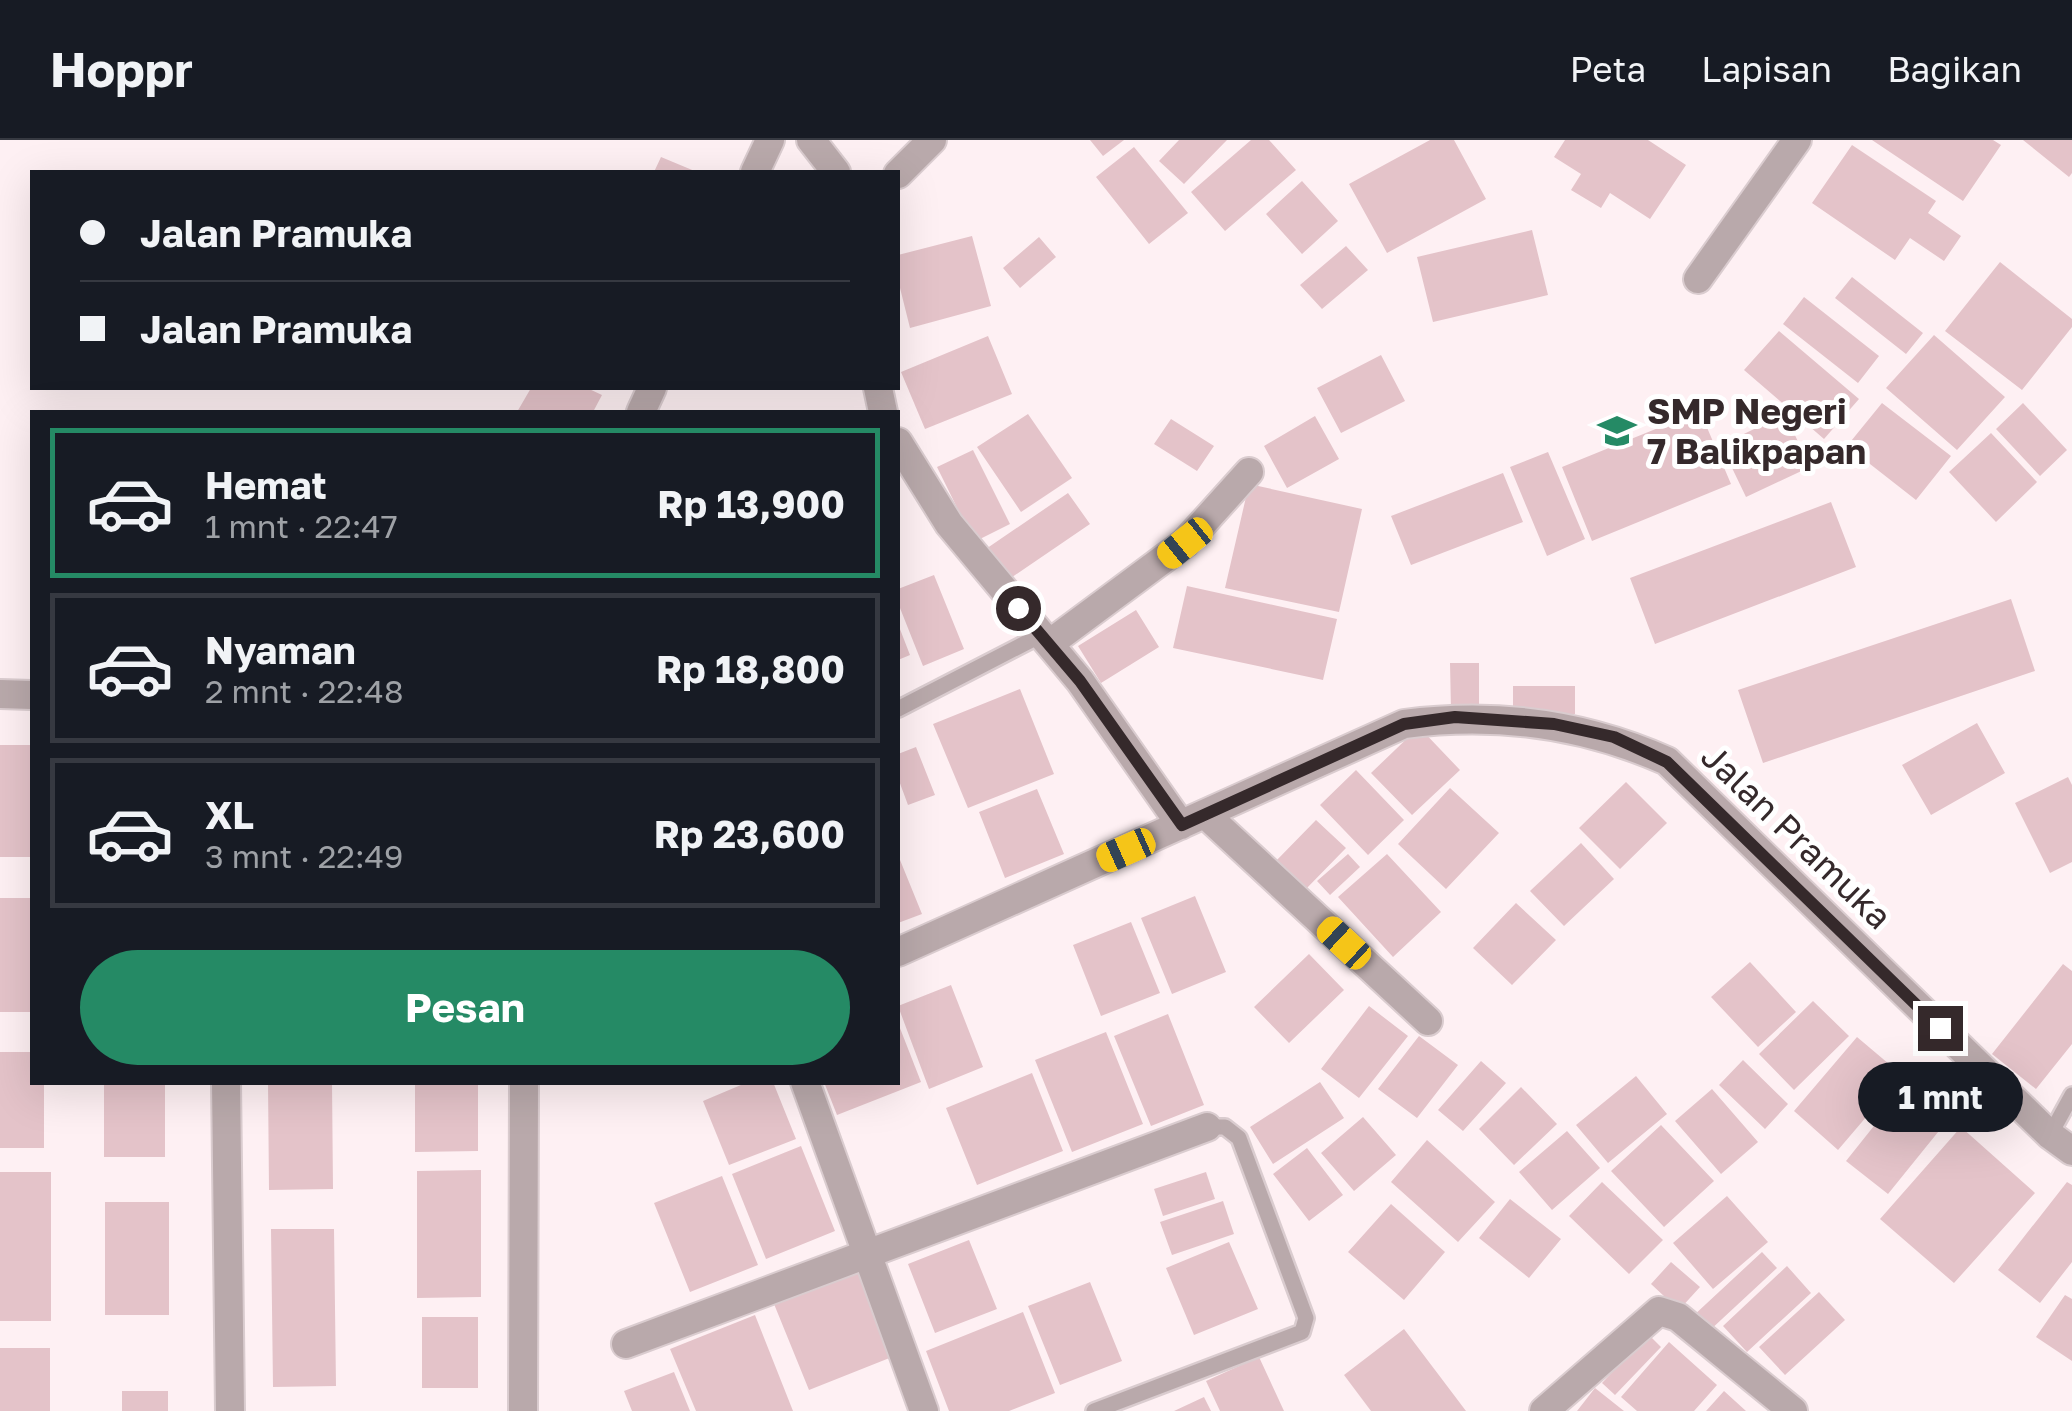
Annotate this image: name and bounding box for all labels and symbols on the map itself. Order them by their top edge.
place label: SMP Negeri 7 Balikpapan [1647,390,1866,472]
school or university icon: SMP Negeri 7 Balikpapan [1596,410,1638,452]
car [1152,512,1218,574]
route start [996,586,1041,631]
street label: Jalan Pramuka [1693,735,1901,937]
car [1092,824,1160,876]
car [1312,912,1376,974]
route end [1918,1006,1963,1051]
callout: 1 mnt [1858,1063,2022,1133]

